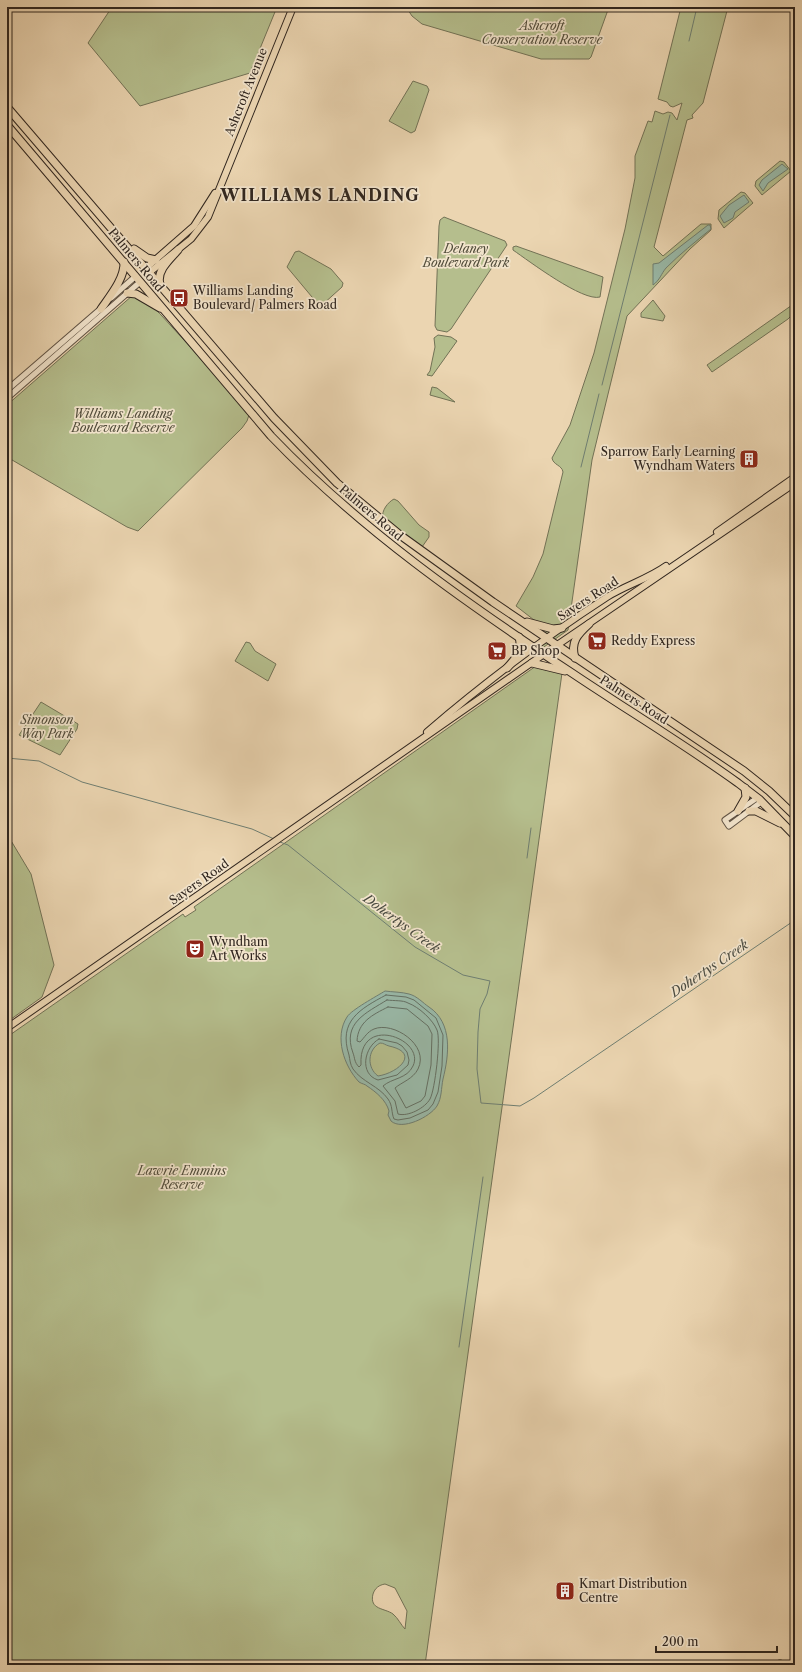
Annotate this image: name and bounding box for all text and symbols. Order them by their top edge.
park label: Ashcroft Conservation Reserve [482,18,603,47]
street label: Ashcroft Avenue [221,45,270,139]
district label: WILLIAMS LANDING [219,185,420,205]
street label: Palmers Road [105,225,168,295]
park label: Delaney Boulevard Park [422,241,510,270]
place label: Williams Landing Boulevard/ Palmers Road [192,283,338,312]
bus stop icon: Williams Landing Boulevard/ Palmers Road [168,287,190,309]
park label: Williams Landing Boulevard Reserve [70,406,176,435]
place label: Sparrow Early Learning Wyndham Waters [601,444,736,473]
building icon: Sparrow Early Learning Wyndham Waters [738,448,760,470]
street label: Palmers Road [336,482,407,544]
street label: Sayers Road [555,573,621,624]
supermarket icon: Reddy Express [586,630,608,652]
place label: Reddy Express [611,633,695,648]
supermarket icon: BP Shop [486,640,508,662]
place label: BP Shop [511,643,560,658]
street label: Palmers Road [597,672,672,728]
park label: Simonson Way Park [19,712,74,741]
street label: Sayers Road [166,855,232,908]
water label: Dohertys Creek [360,889,444,956]
place label: Wyndham Art Works [208,934,268,963]
water label: Dohertys Creek [666,936,751,1001]
theatre icon: Wyndham Art Works [184,938,206,960]
park label: Lawrie Emmins Reserve [137,1163,227,1192]
place label: Kmart Distribution Centre [579,1576,688,1605]
building icon: Kmart Distribution Centre [554,1580,576,1602]
scale bar [656,1628,777,1654]
text: 200 m [662,1634,699,1649]

